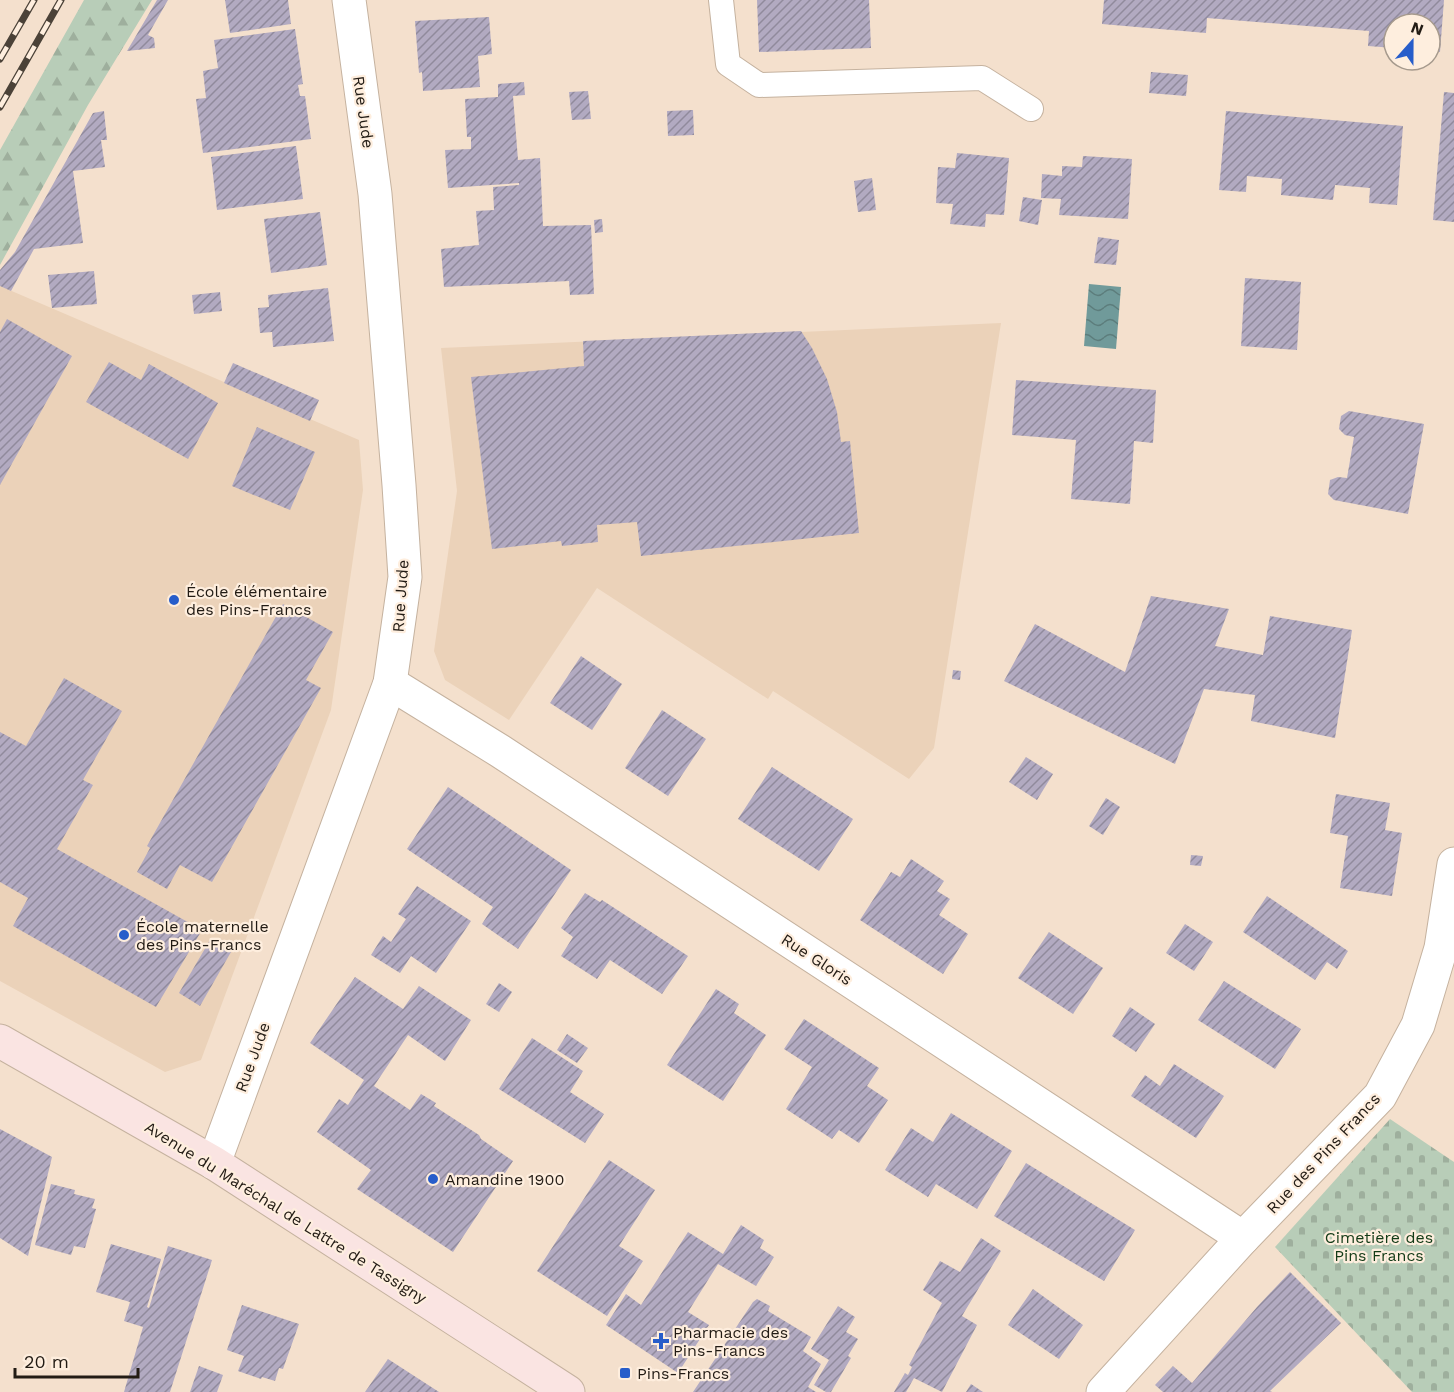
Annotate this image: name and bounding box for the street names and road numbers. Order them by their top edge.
street label: Rue Jude [349,75,378,149]
street label: Rue Jude [388,559,413,633]
street label: Rue Gloris [778,930,856,989]
street label: Rue Jude [231,1020,274,1095]
street label: Rue des Pins Francs [1263,1089,1384,1218]
street label: Avenue du Maréchal de Lattre de Tassigny [141,1117,431,1308]

